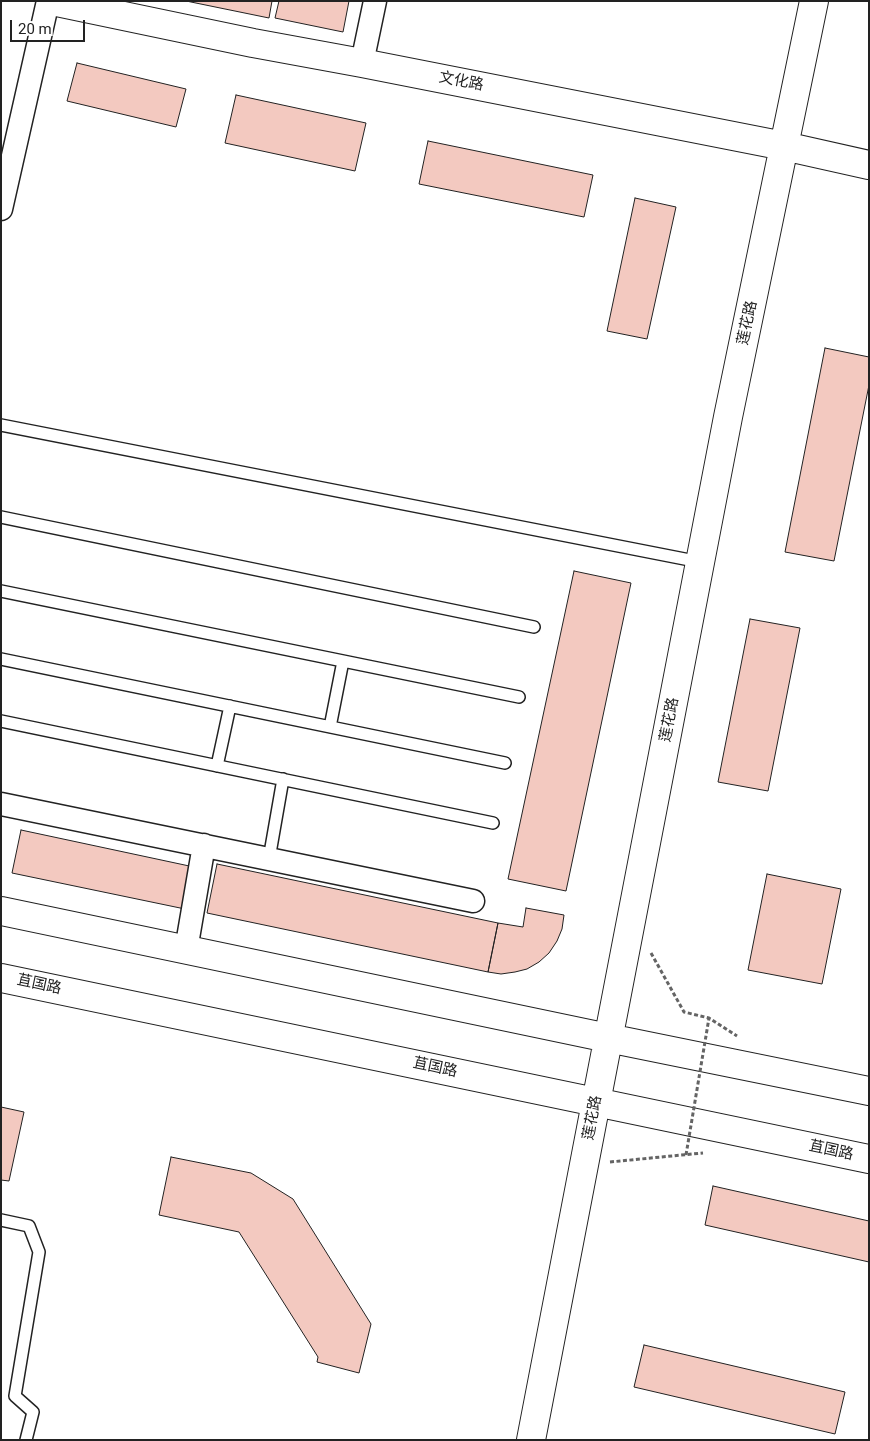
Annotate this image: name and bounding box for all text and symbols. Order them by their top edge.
scale bar [12,10,88,42]
text: 20 m [18,20,52,38]
street label: 文化路 [437,69,485,95]
street label: 莲花路 [735,299,761,347]
street label: 莲花路 [657,696,683,744]
street label: 苴国路 [15,972,63,998]
street label: 苴国路 [411,1055,459,1081]
street label: 莲花路 [580,1094,606,1142]
street label: 苴国路 [807,1138,855,1164]

